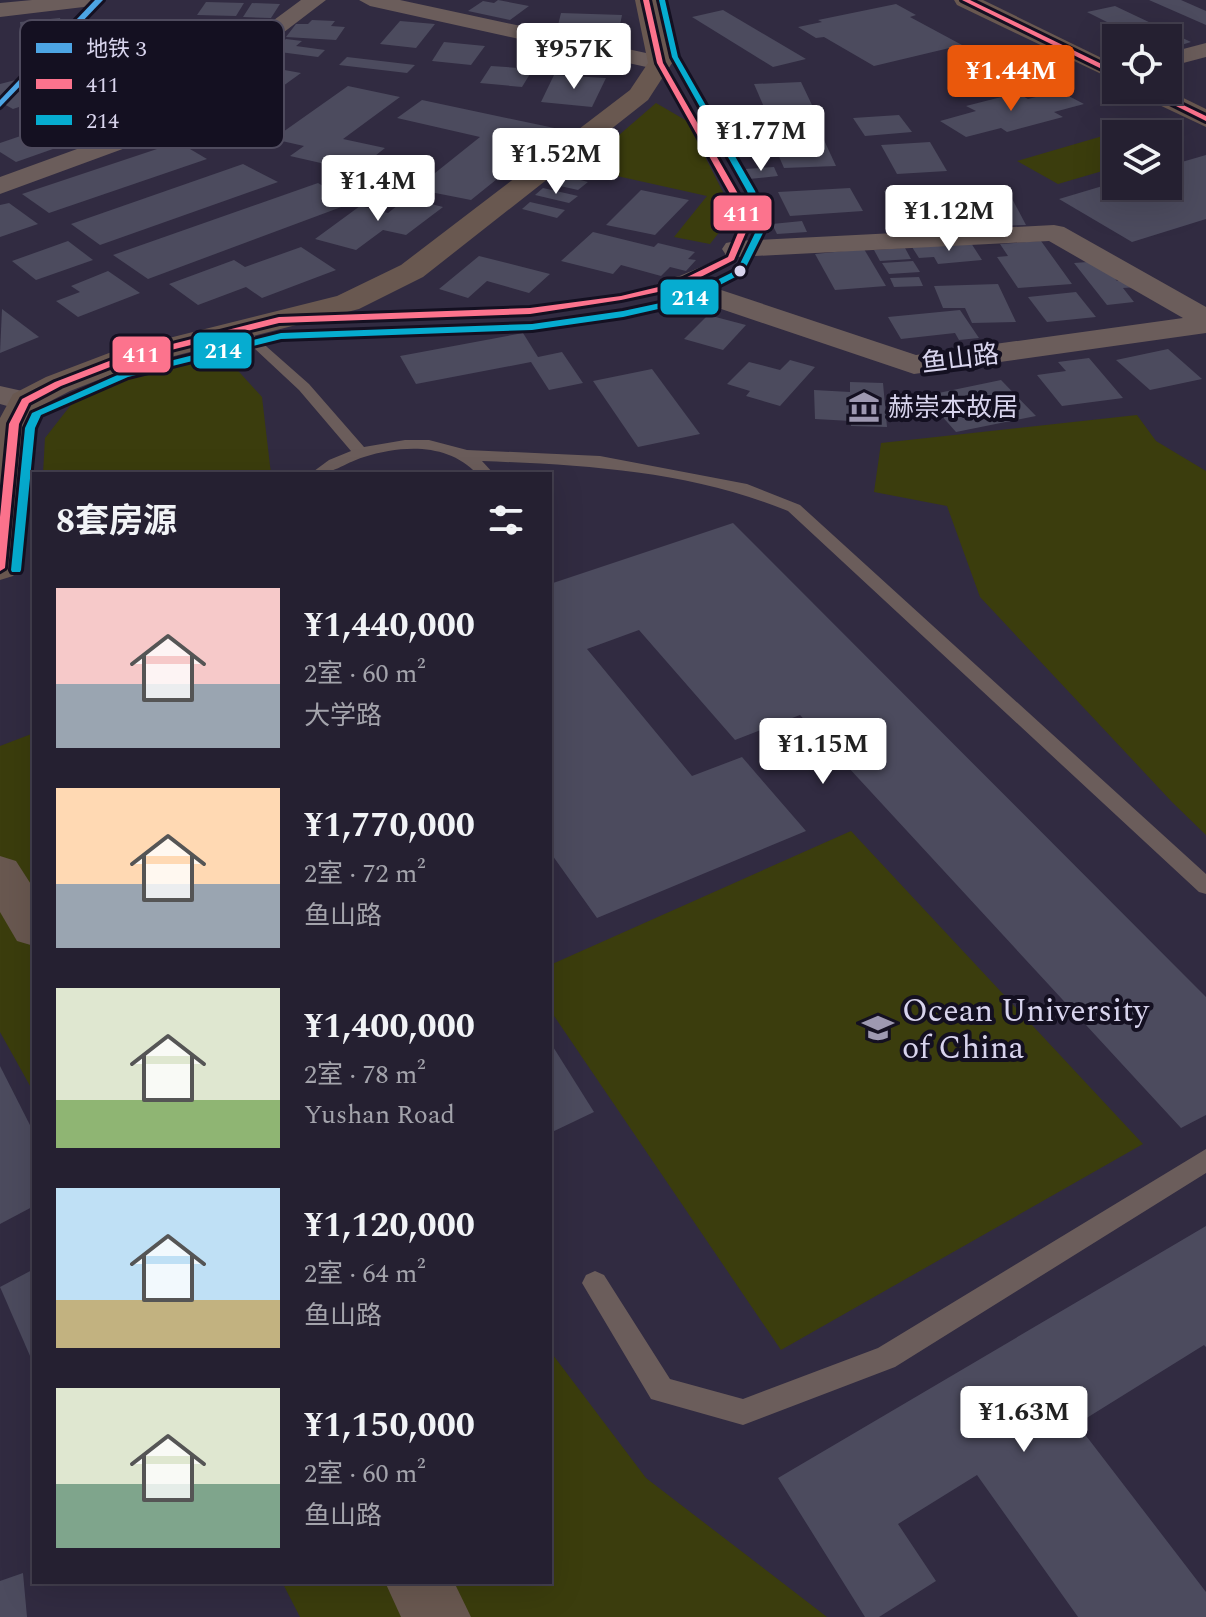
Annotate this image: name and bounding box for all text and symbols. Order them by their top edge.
legend [20,20,284,148]
pin: ¥957K [518,23,630,91]
map controls [1102,24,1182,200]
button: locate [1102,24,1182,104]
text: ¥957K [535,29,613,69]
text: 地铁 3 [86,33,147,66]
pin: ¥1.44M [946,45,1076,113]
text: ¥1.44M [965,51,1057,91]
text: 411 [86,69,119,102]
text: 214 [86,105,119,138]
pin: ¥1.77M [696,105,826,173]
text: ¥1.77M [715,111,807,151]
button: layers [1102,120,1182,200]
pin: ¥1.52M [491,128,621,196]
text: ¥1.52M [510,134,602,174]
pin: ¥1.4M [322,155,434,223]
text: ¥1.4M [340,161,416,201]
pin: ¥1.12M [884,185,1014,253]
text: ¥1.12M [903,191,995,231]
line badge: 411 [712,194,773,232]
text: 411 [723,198,761,231]
unlabelled marker [732,263,748,279]
line badge: 214 [659,278,720,316]
text: 214 [671,282,709,315]
line badge: 214 [192,331,253,370]
street label: 鱼山路 [919,334,1001,384]
line badge: 411 [111,335,172,374]
text: 214 [204,335,242,368]
text: 411 [122,339,160,372]
place label: 赫崇本故居 [888,388,1018,428]
museum icon: 赫崇本故居 [847,390,881,424]
text: 8套房源 [56,496,177,548]
icon: filters [484,498,528,542]
text: ¥1,440,000 [304,600,475,652]
icon: home [120,620,216,716]
text: 2室 · 60 m² [304,654,426,694]
text: 大学路 [304,696,382,736]
pin: ¥1.15M [758,718,888,786]
text: ¥1.15M [777,724,869,764]
text: ¥1,770,000 [304,800,475,852]
icon: home [120,820,216,916]
text: 2室 · 72 m² [304,854,426,894]
text: 鱼山路 [304,896,382,936]
place label: Ocean University of China [902,987,1151,1073]
text: ¥1,400,000 [304,1001,475,1053]
school or university icon: Ocean University of China [861,1011,895,1045]
icon: home [120,1020,216,1116]
text: 2室 · 78 m² [304,1055,426,1095]
text: Yushan Road [304,1095,455,1135]
text: ¥1,120,000 [304,1200,475,1252]
icon: home [120,1220,216,1316]
text: 2室 · 64 m² [304,1254,426,1294]
text: 鱼山路 [304,1296,382,1336]
pin: ¥1.63M [959,1386,1089,1454]
text: ¥1.63M [978,1392,1070,1432]
text: ¥1,150,000 [304,1400,475,1452]
icon: home [120,1420,216,1516]
text: 2室 · 60 m² [304,1454,426,1494]
text: 鱼山路 [304,1496,382,1536]

